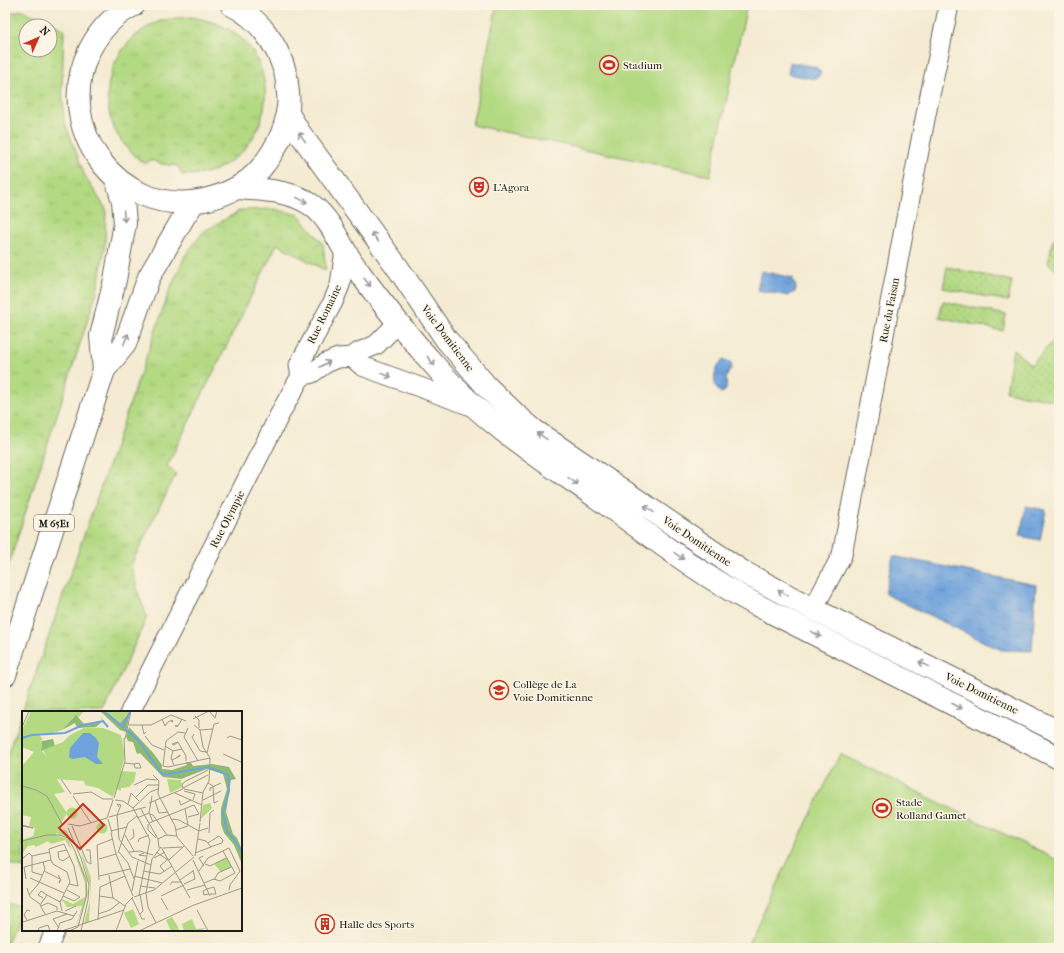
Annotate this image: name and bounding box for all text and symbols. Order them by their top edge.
north arrow [18,18,58,58]
text: N [37,24,53,39]
sports icon: Stadium [598,54,620,76]
place label: Stadium [623,59,663,72]
one-way arrow [298,132,306,143]
theatre icon: L'Agora [468,176,490,198]
place label: L'Agora [493,181,530,194]
one-way arrow [296,197,308,204]
one-way arrow [121,209,128,222]
one-way arrow [371,231,379,242]
one-way arrow [362,276,371,287]
street label: Rue du Faisan [877,276,902,344]
street label: Rue Romaine [304,282,345,346]
street label: Voie Domitienne [418,302,477,375]
one-way arrow [123,333,131,345]
one-way arrow [427,356,436,367]
one-way arrow [319,360,331,368]
one-way arrow [380,371,392,379]
one-way arrow [536,431,548,439]
one-way arrow [567,477,578,485]
street label: Rue Olympie [207,488,248,550]
one-way arrow [644,505,655,513]
street label: Voie Domitienne [659,513,734,569]
road number: M 65E1 [34,515,74,531]
one-way arrow [673,552,684,560]
one-way arrow [777,589,789,597]
one-way arrow [809,631,821,638]
one-way arrow [918,660,930,667]
street label: Voie Domitienne [942,670,1021,717]
place label: Collège de La Voie Domitienne [512,678,593,704]
school or university icon: Collège de La Voie Domitienne [488,679,510,701]
one-way arrow [950,703,962,710]
inset map [22,711,242,931]
place label: Stade Rolland Gamet [896,796,967,822]
sports icon: Stade Rolland Gamet [871,797,893,819]
building icon: Halle des Sports [314,913,336,935]
place label: Halle des Sports [339,918,414,931]

